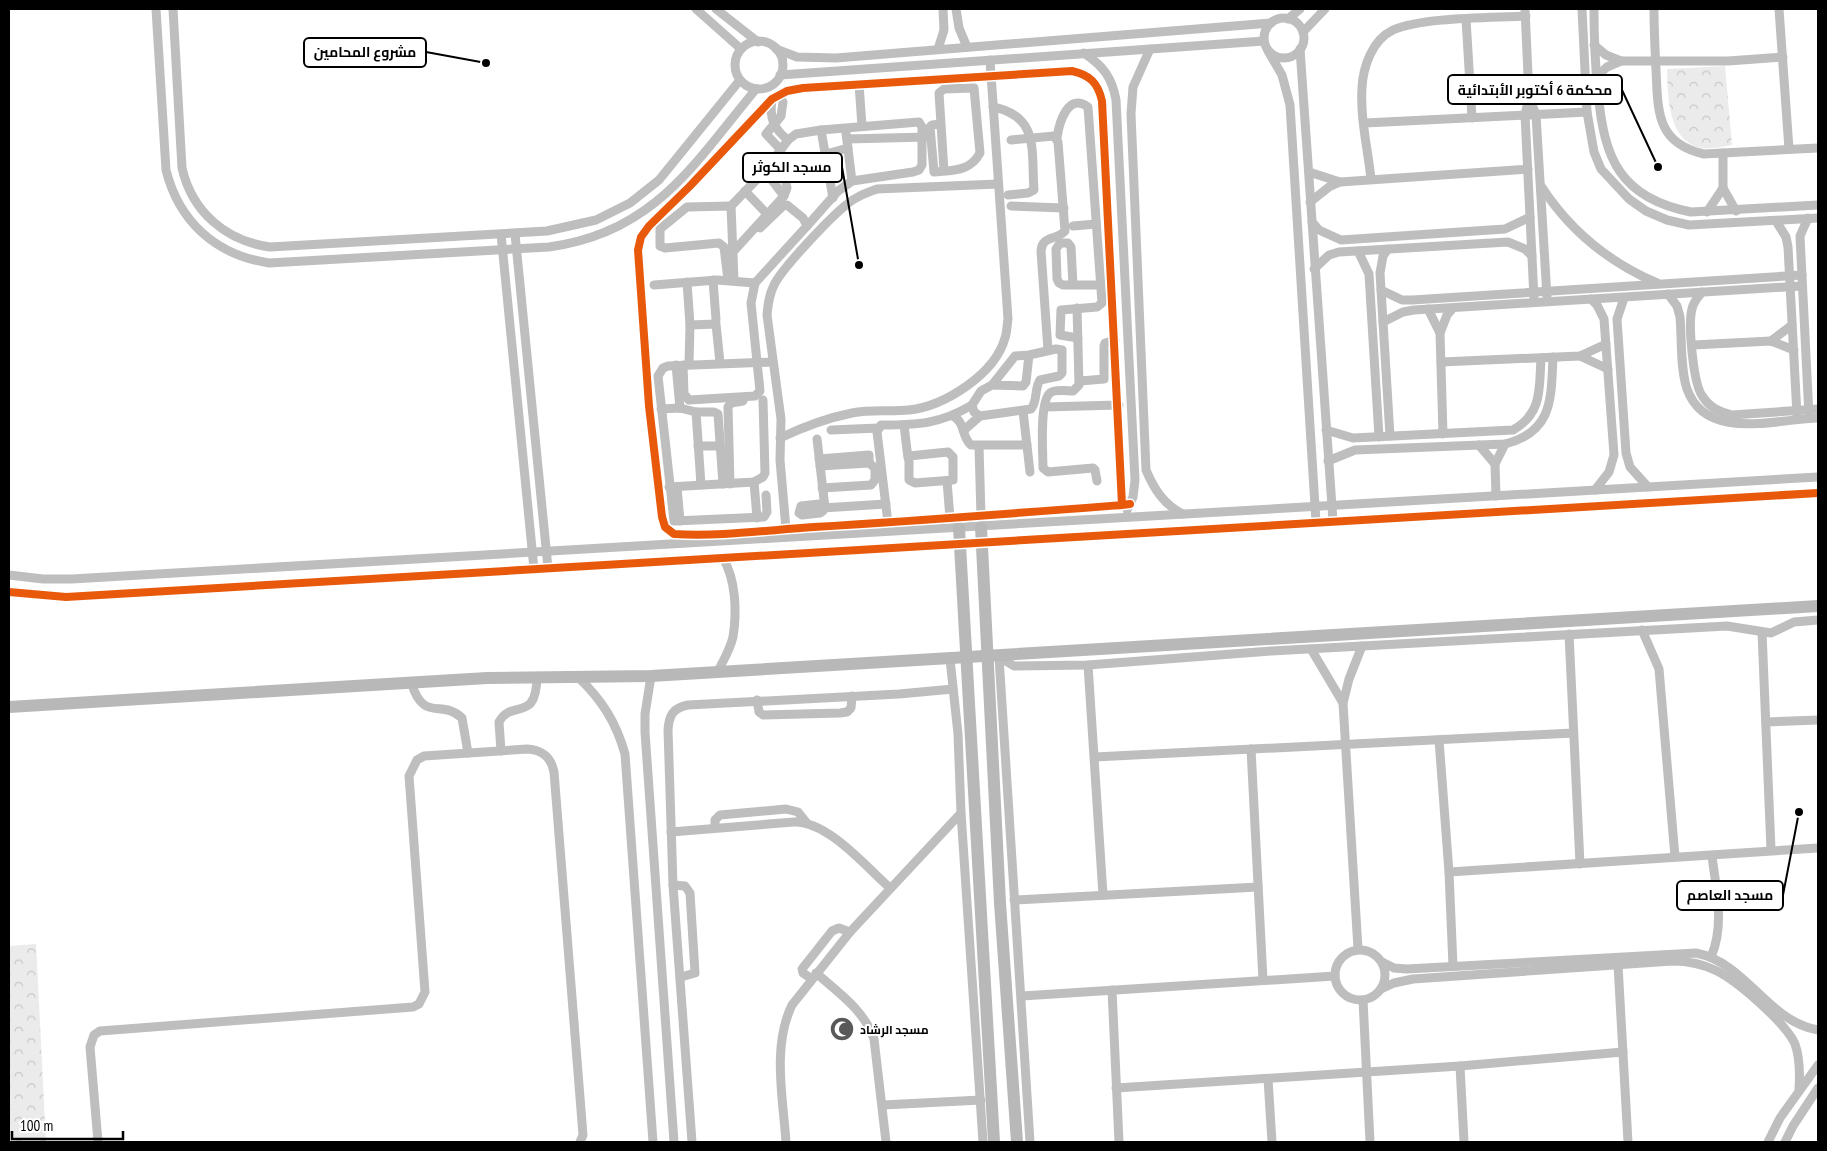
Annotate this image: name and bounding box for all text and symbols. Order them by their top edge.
callout: مشروع المحامين [304,38,426,67]
text: مشروع المحامين [314,43,416,62]
callout: محكمة 6 أكتوبر الأبتدائية [1448,75,1622,104]
text: محكمة 6 أكتوبر الأبتدائية [1458,81,1612,99]
callout: مسجد الكوثر [743,153,842,182]
text: مسجد الكوثر [751,158,832,176]
callout: مسجد العاصم [1677,881,1783,910]
text: مسجد العاصم [1687,886,1773,905]
mosque icon: مسجد الرشاد [829,1016,855,1042]
place label: مسجد الرشاد [860,1022,929,1038]
scale bar [12,1108,124,1140]
text: 100 m [20,1116,53,1135]

